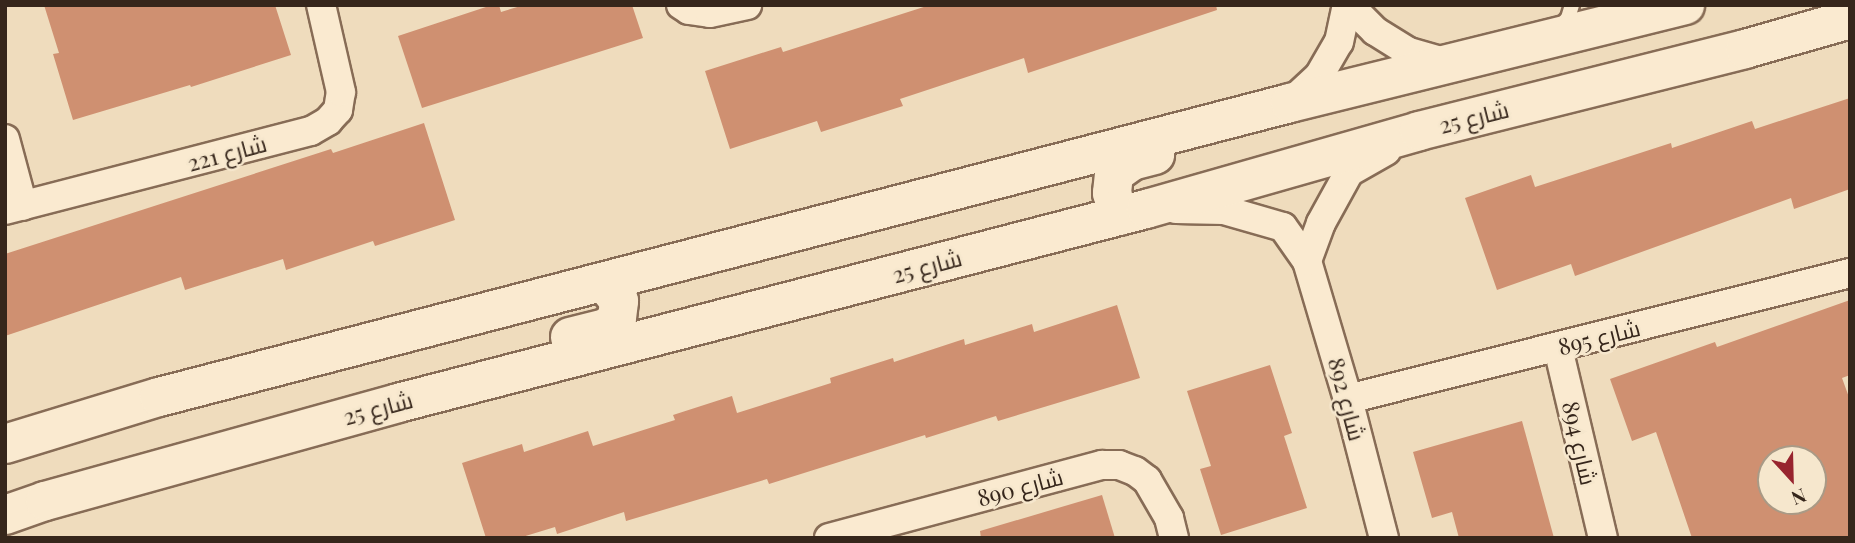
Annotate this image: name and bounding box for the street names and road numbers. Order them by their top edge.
street label: شارع 25 [1436,95,1512,139]
street label: شارع 221 [184,129,270,177]
street label: شارع 25 [889,244,965,288]
street label: شارع 895 [1555,314,1643,360]
street label: شارع 892 [1323,354,1371,444]
street label: شارع 25 [340,386,416,430]
street label: شارع 894 [1557,398,1603,488]
street label: شارع 890 [974,462,1066,512]

